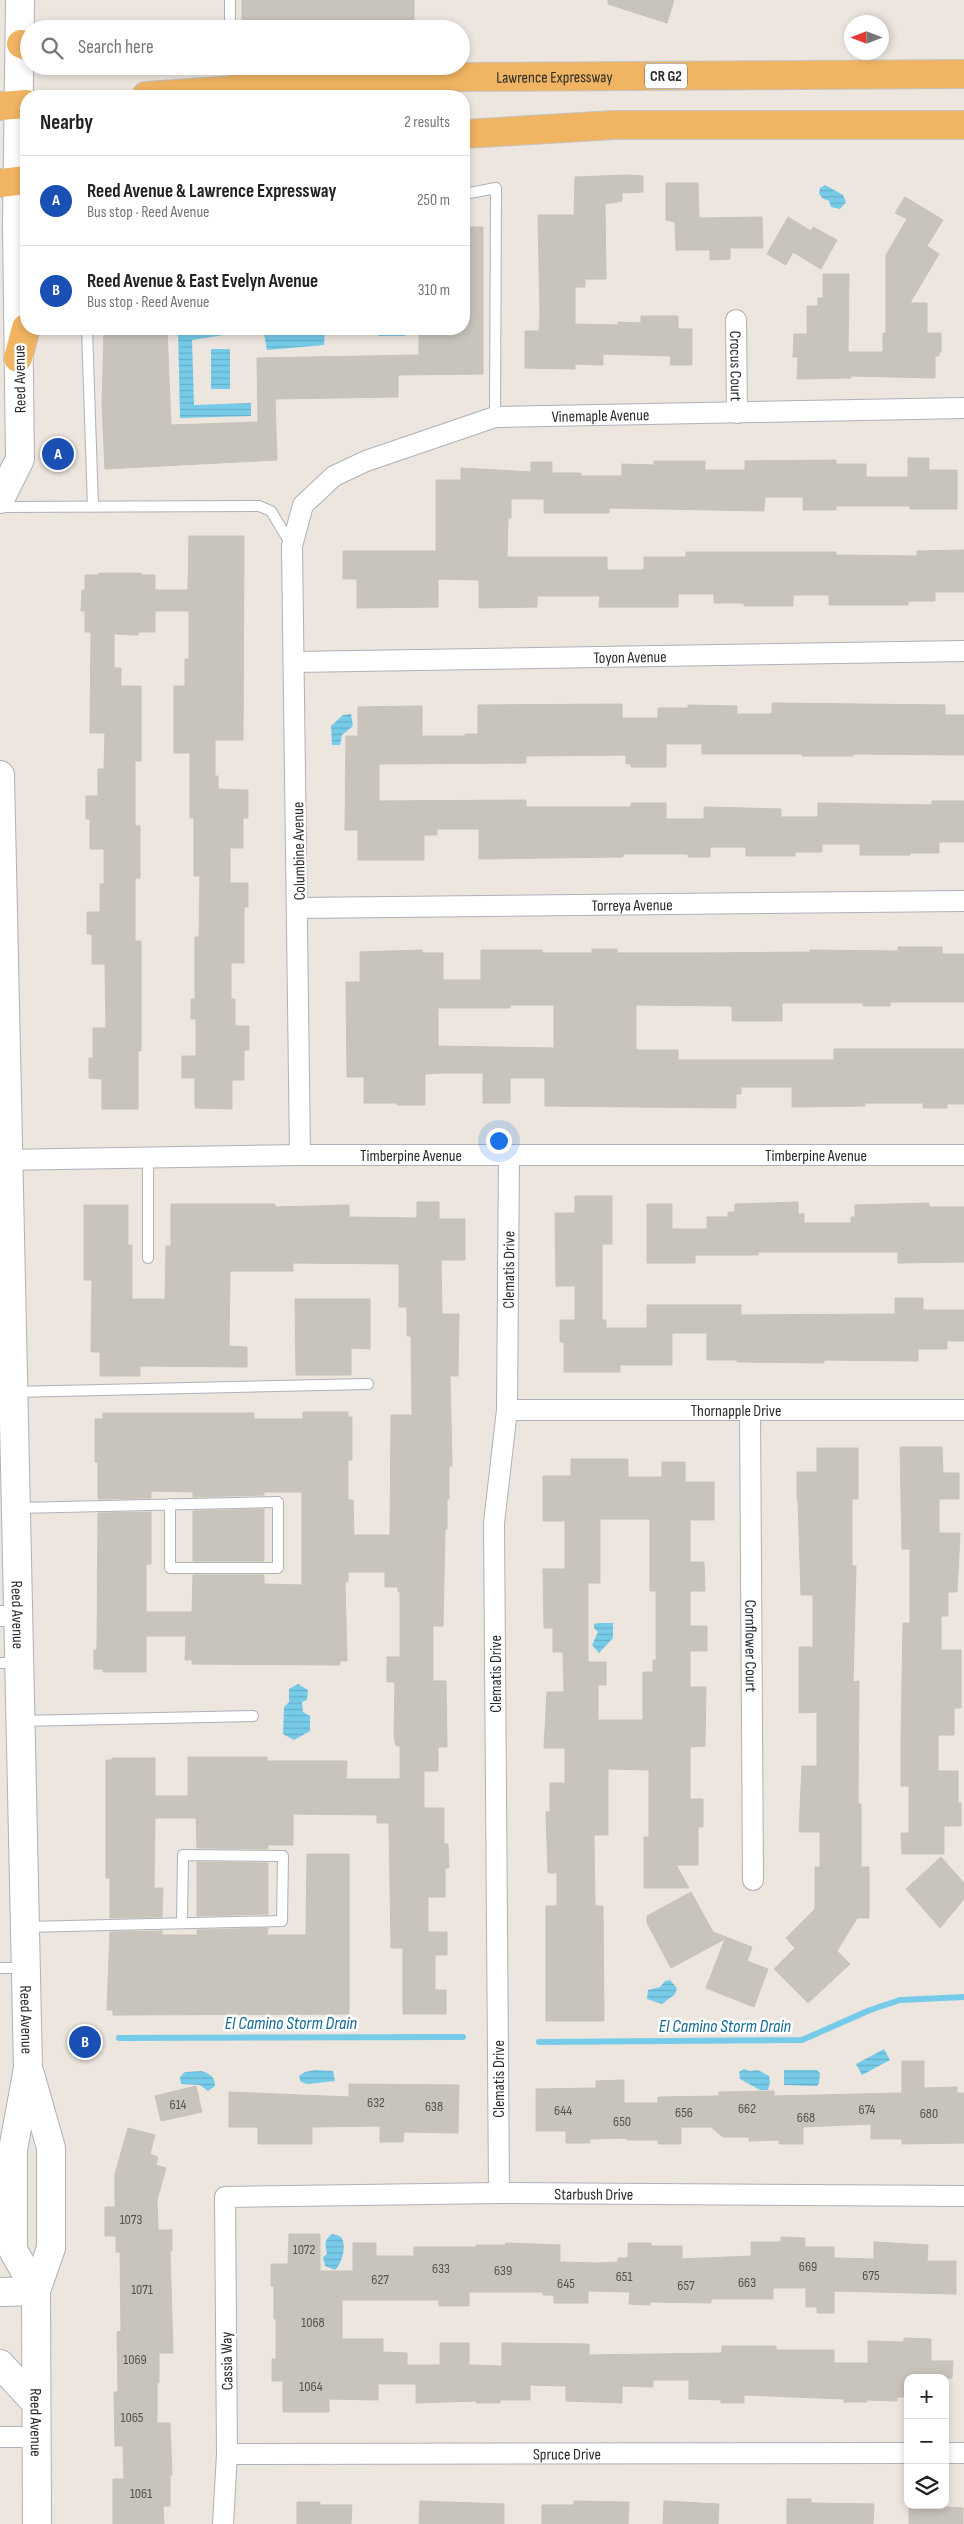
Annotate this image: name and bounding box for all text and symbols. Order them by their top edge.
north arrow [844,15,889,60]
search box [20,20,470,75]
icon: search [38,34,66,62]
text: Search here [78,36,154,59]
road number: CR G2 [645,64,687,88]
street label: Lawrence Expressway [496,68,613,88]
text: Nearby [40,110,93,135]
text: 2 results [404,113,450,132]
text: Reed Avenue & Lawrence Expressway [87,180,336,203]
text: A [52,191,60,210]
text: 250 m [417,191,450,210]
text: Bus stop · Reed Avenue [87,203,210,222]
text: Reed Avenue & East Evelyn Avenue [87,270,318,293]
text: B [52,281,60,300]
text: 310 m [418,281,450,300]
text: Bus stop · Reed Avenue [87,293,210,312]
street label: Crocus Court [725,331,745,402]
street label: Reed Avenue [10,345,31,413]
street label: Vinemaple Avenue [551,406,649,427]
pin: A [42,435,74,473]
street label: Toyon Avenue [593,648,667,668]
street label: Columbine Avenue [289,801,310,901]
street label: Torreya Avenue [591,896,673,916]
your location [486,1128,512,1154]
street label: Timberpine Avenue [360,1147,462,1166]
street label: Timberpine Avenue [765,1147,867,1166]
street label: Clematis Drive [500,1231,519,1309]
street label: Thornapple Drive [691,1402,781,1421]
street label: Reed Avenue [6,1580,27,1649]
street label: Cornflower Court [740,1600,760,1692]
street label: Clematis Drive [487,1635,506,1713]
street label: Reed Avenue [15,1985,36,2054]
water label: El Camino Storm Drain [225,2013,358,2034]
water label: El Camino Storm Drain [659,2016,792,2037]
pin: B [69,2023,101,2061]
street label: Clematis Drive [490,2040,509,2118]
house number: 632 [367,2094,385,2111]
house number: 614 [170,2096,187,2113]
house number: 638 [425,2098,443,2115]
house number: 662 [738,2100,756,2117]
house number: 674 [859,2101,876,2118]
house number: 644 [554,2102,572,2119]
house number: 656 [675,2104,693,2121]
house number: 680 [920,2105,938,2122]
house number: 668 [797,2109,815,2126]
house number: 650 [613,2113,631,2130]
street label: Starbush Drive [554,2185,633,2205]
house number: 1073 [120,2211,142,2228]
house number: 1072 [293,2241,315,2258]
house number: 669 [799,2258,817,2275]
house number: 633 [432,2260,450,2277]
house number: 639 [494,2262,512,2279]
house number: 675 [862,2267,880,2284]
house number: 651 [616,2268,632,2285]
house number: 627 [371,2271,389,2288]
house number: 663 [738,2274,756,2291]
house number: 645 [557,2275,575,2292]
house number: 657 [677,2277,695,2294]
house number: 1071 [131,2281,153,2298]
house number: 1068 [301,2314,325,2331]
street label: Cassia Way [217,2331,238,2391]
house number: 1069 [123,2351,147,2368]
map controls [904,2374,949,2509]
button: + [904,2374,949,2419]
house number: 1064 [299,2378,323,2395]
street label: Reed Avenue [25,2388,45,2457]
house number: 1065 [121,2409,144,2426]
button: − [904,2419,949,2464]
street label: Spruce Drive [533,2445,601,2465]
button: layers [904,2464,949,2509]
house number: 1061 [130,2485,152,2502]

